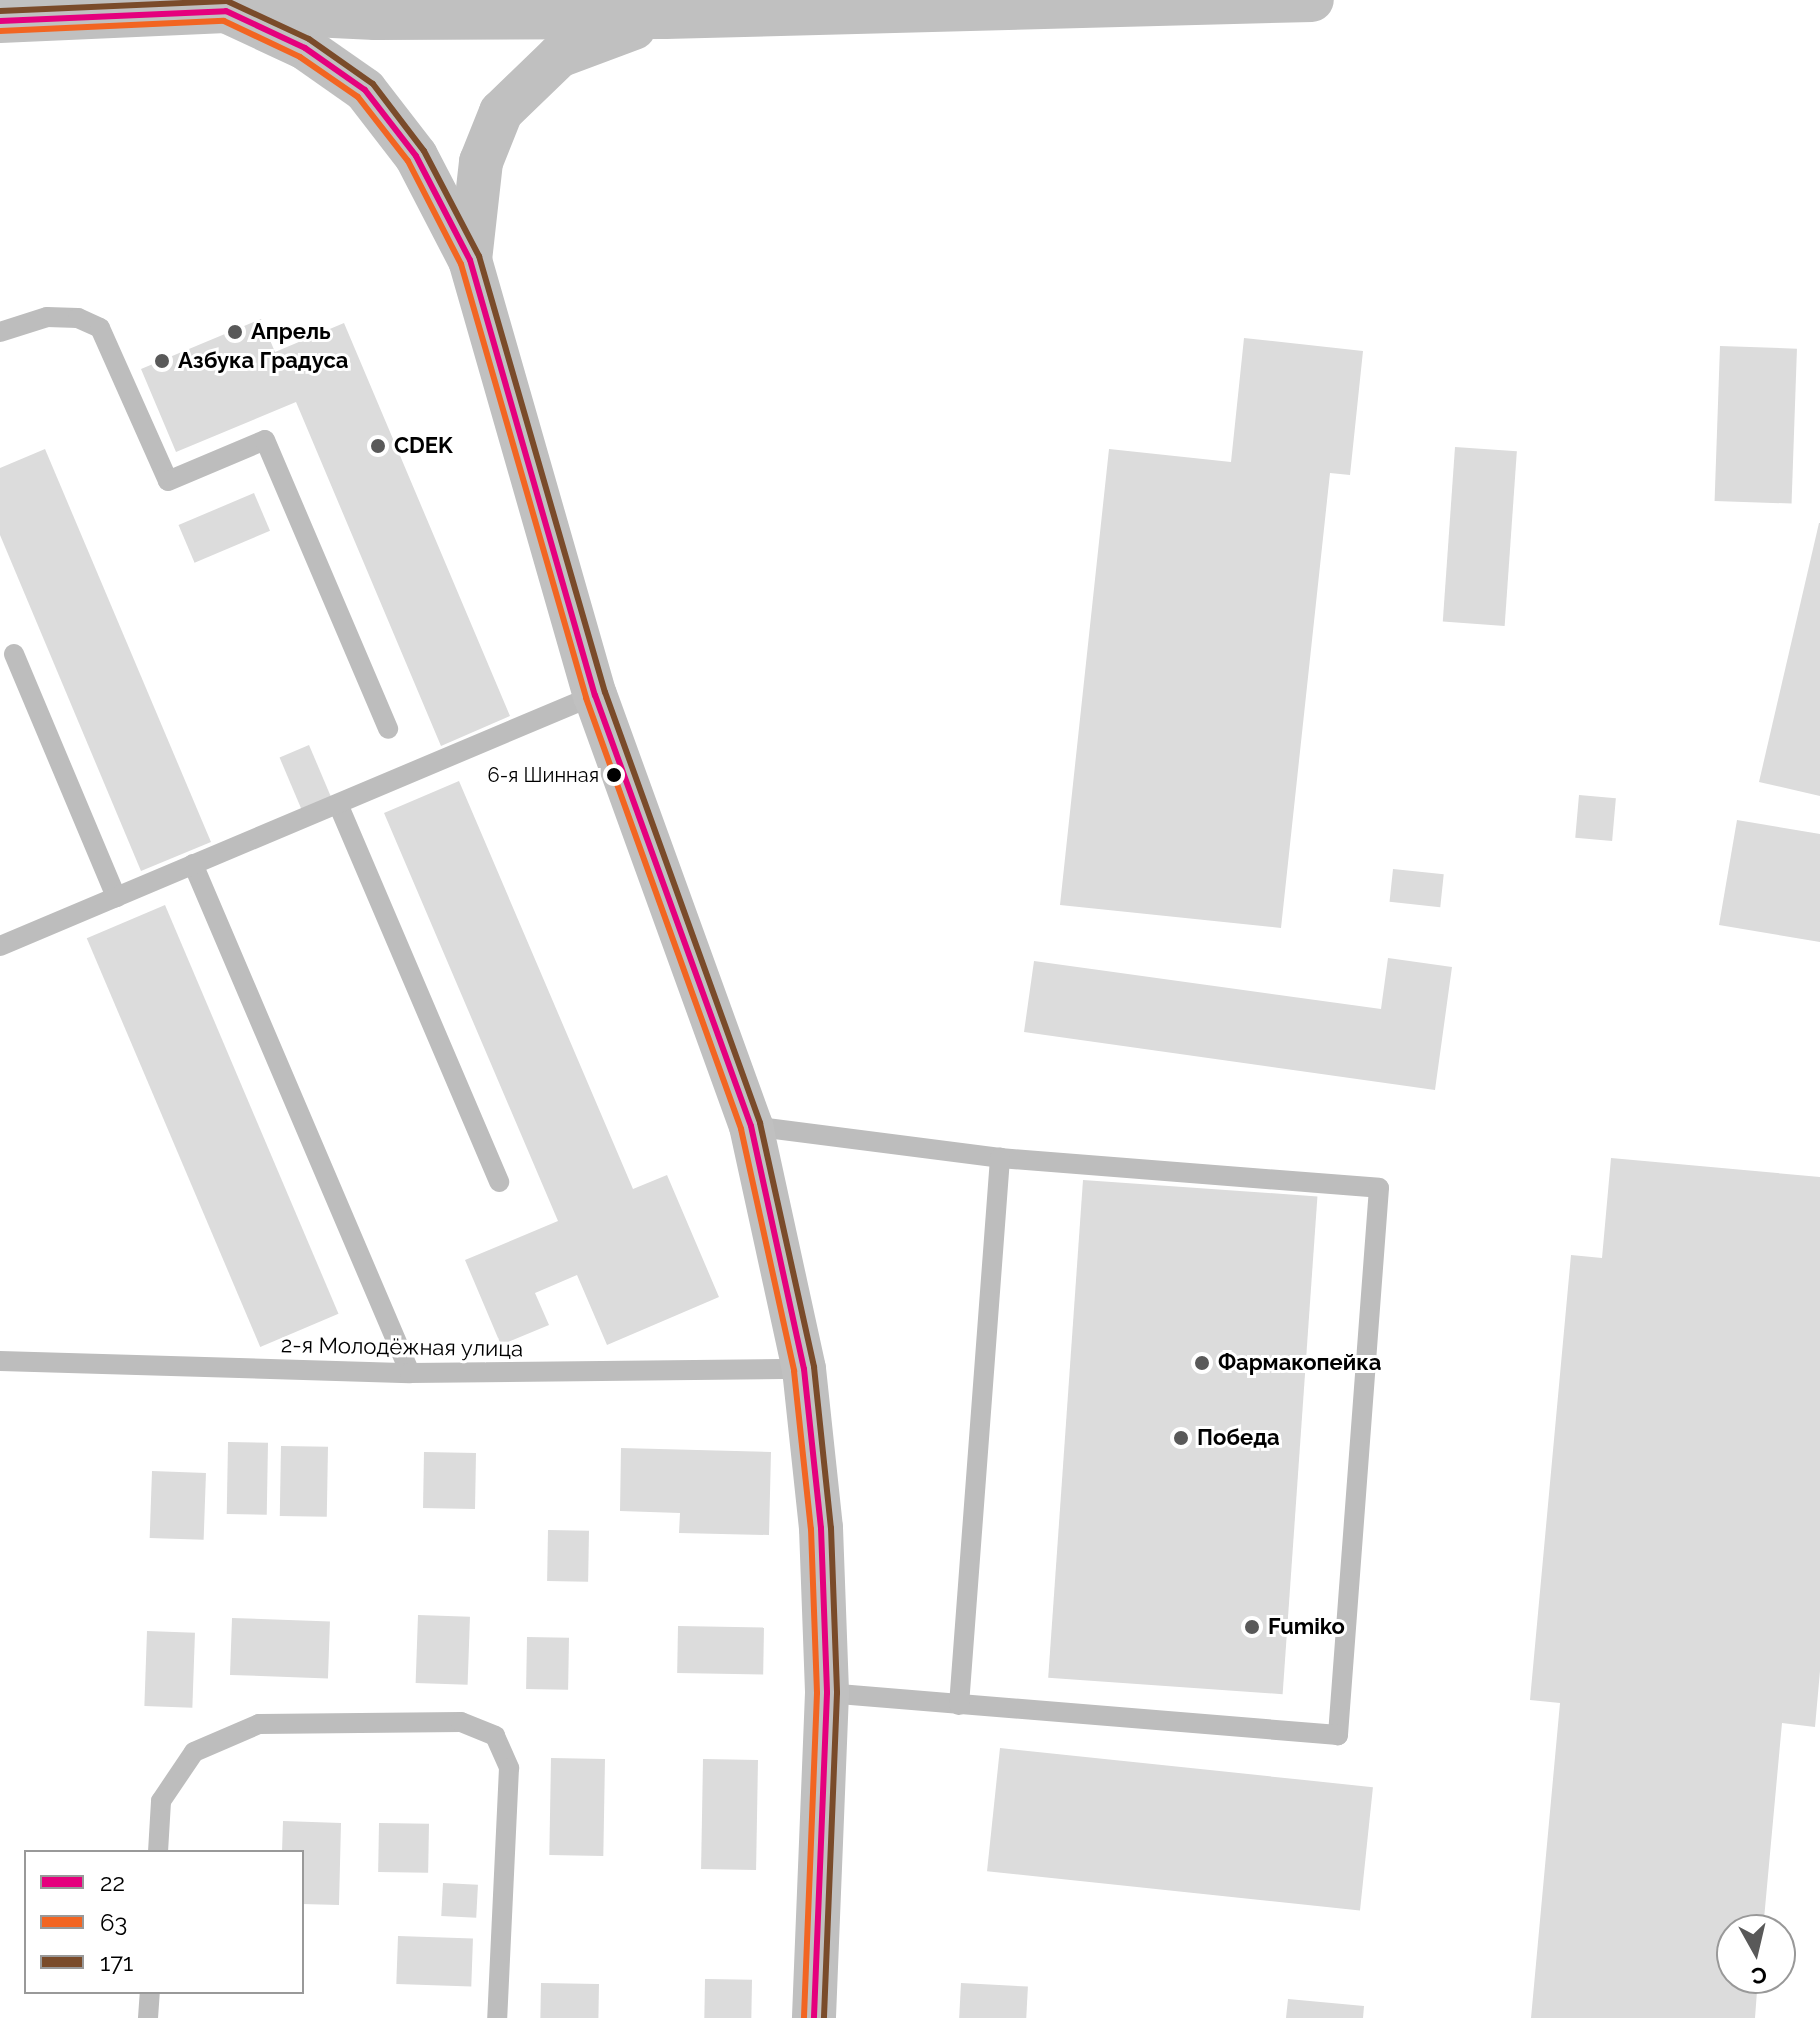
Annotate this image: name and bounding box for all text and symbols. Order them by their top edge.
place label: Апрель [251,319,331,345]
marker: Апрель [226,323,244,341]
place label: Азбука Градуса [178,348,348,374]
marker: Азбука Градуса [153,352,171,370]
place label: CDEK [394,433,453,459]
marker: CDEK [369,437,387,455]
place label: 6-я Шинная [488,763,599,787]
marker: 6-я Шинная [606,767,622,783]
street label: 2-я Молодёжная улица [280,1332,524,1362]
place label: Фармакопейка [1218,1350,1381,1376]
marker: Фармакопейка [1193,1354,1211,1372]
place label: Победа [1197,1425,1280,1451]
marker: Победа [1172,1429,1190,1447]
place label: Fumiko [1268,1614,1345,1640]
marker: Fumiko [1243,1618,1261,1636]
legend [24,1850,304,1994]
text: 22 [100,1868,125,1897]
text: 63 [100,1908,127,1937]
north arrow [1716,1914,1796,1994]
text: 171 [100,1948,133,1977]
text: С [1750,1962,1768,1990]

